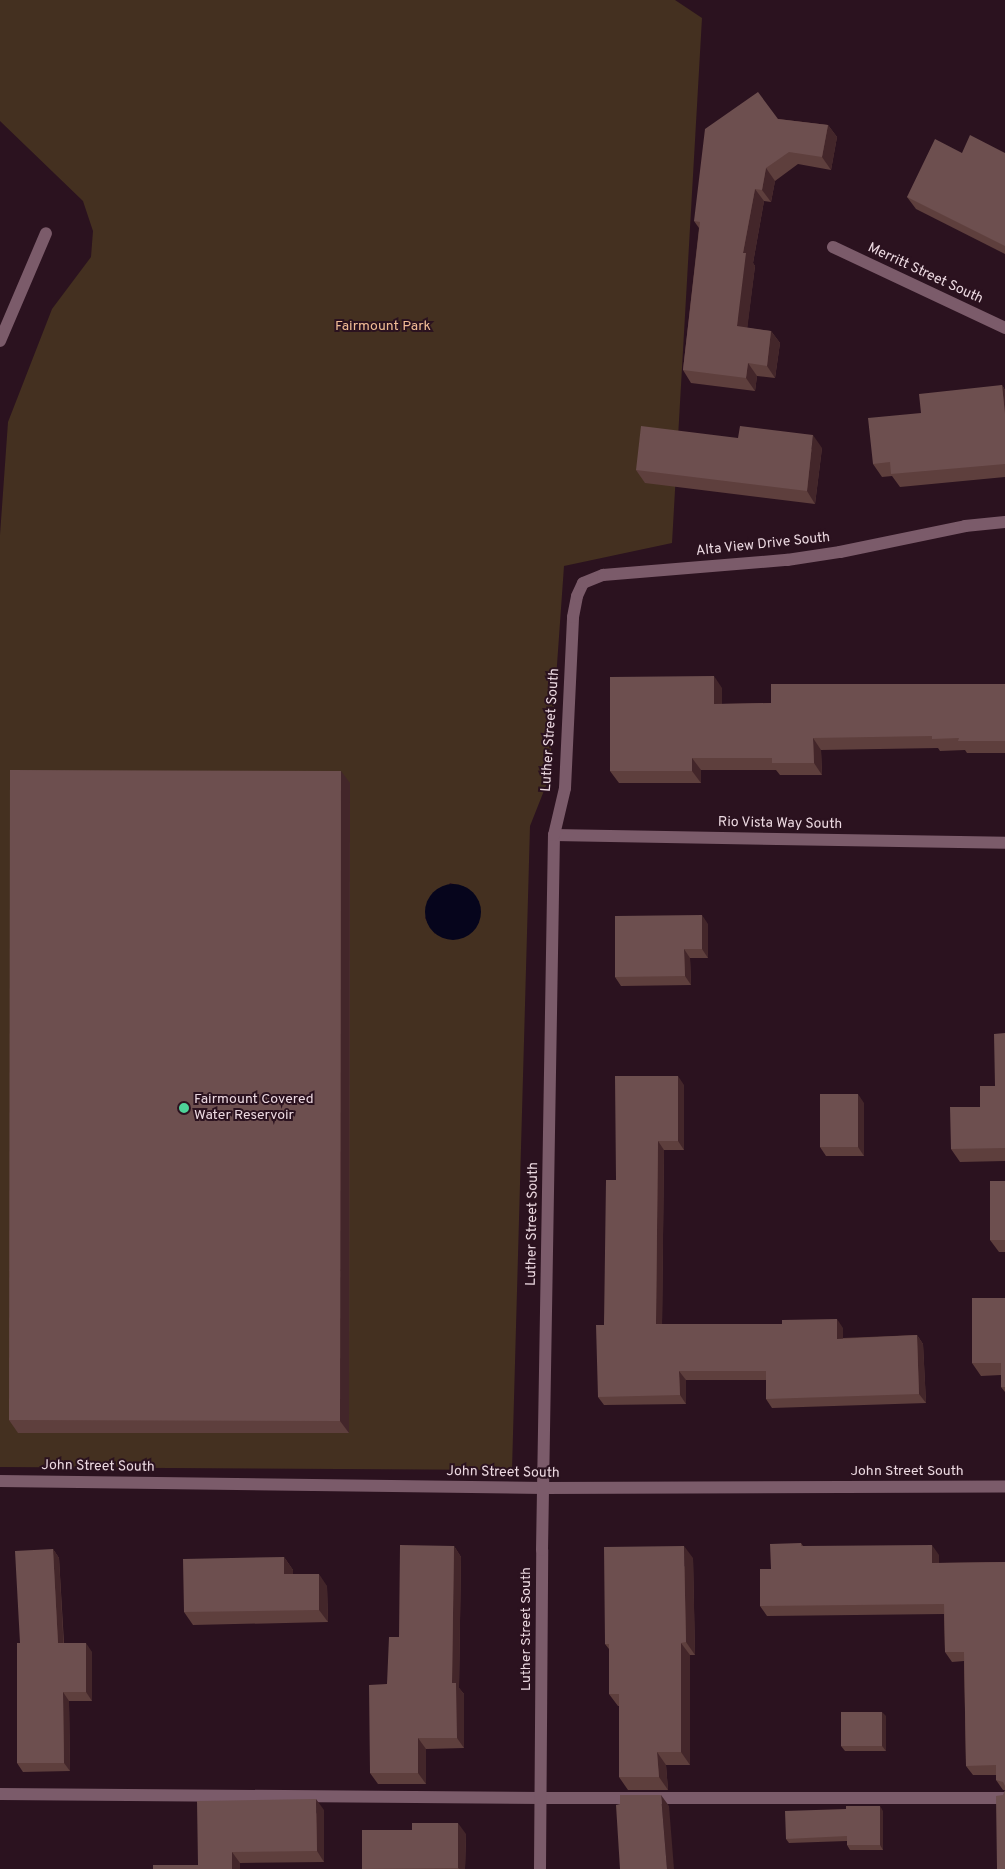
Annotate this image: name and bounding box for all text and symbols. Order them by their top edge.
street label: Merritt Street South [865,240,985,308]
park label: Fairmount Park [335,319,431,335]
street label: Alta View Drive South [695,530,831,560]
street label: Luther Street South [538,668,564,792]
street label: Rio Vista Way South [717,815,843,833]
place label: Fairmount Covered Water Reservoir [194,1092,314,1124]
marker: Fairmount Covered Water Reservoir [178,1102,190,1114]
street label: Luther Street South [524,1162,542,1286]
street label: John Street South [41,1458,155,1476]
street label: John Street South [446,1464,560,1482]
street label: John Street South [850,1464,964,1480]
street label: Luther Street South [519,1567,535,1691]

